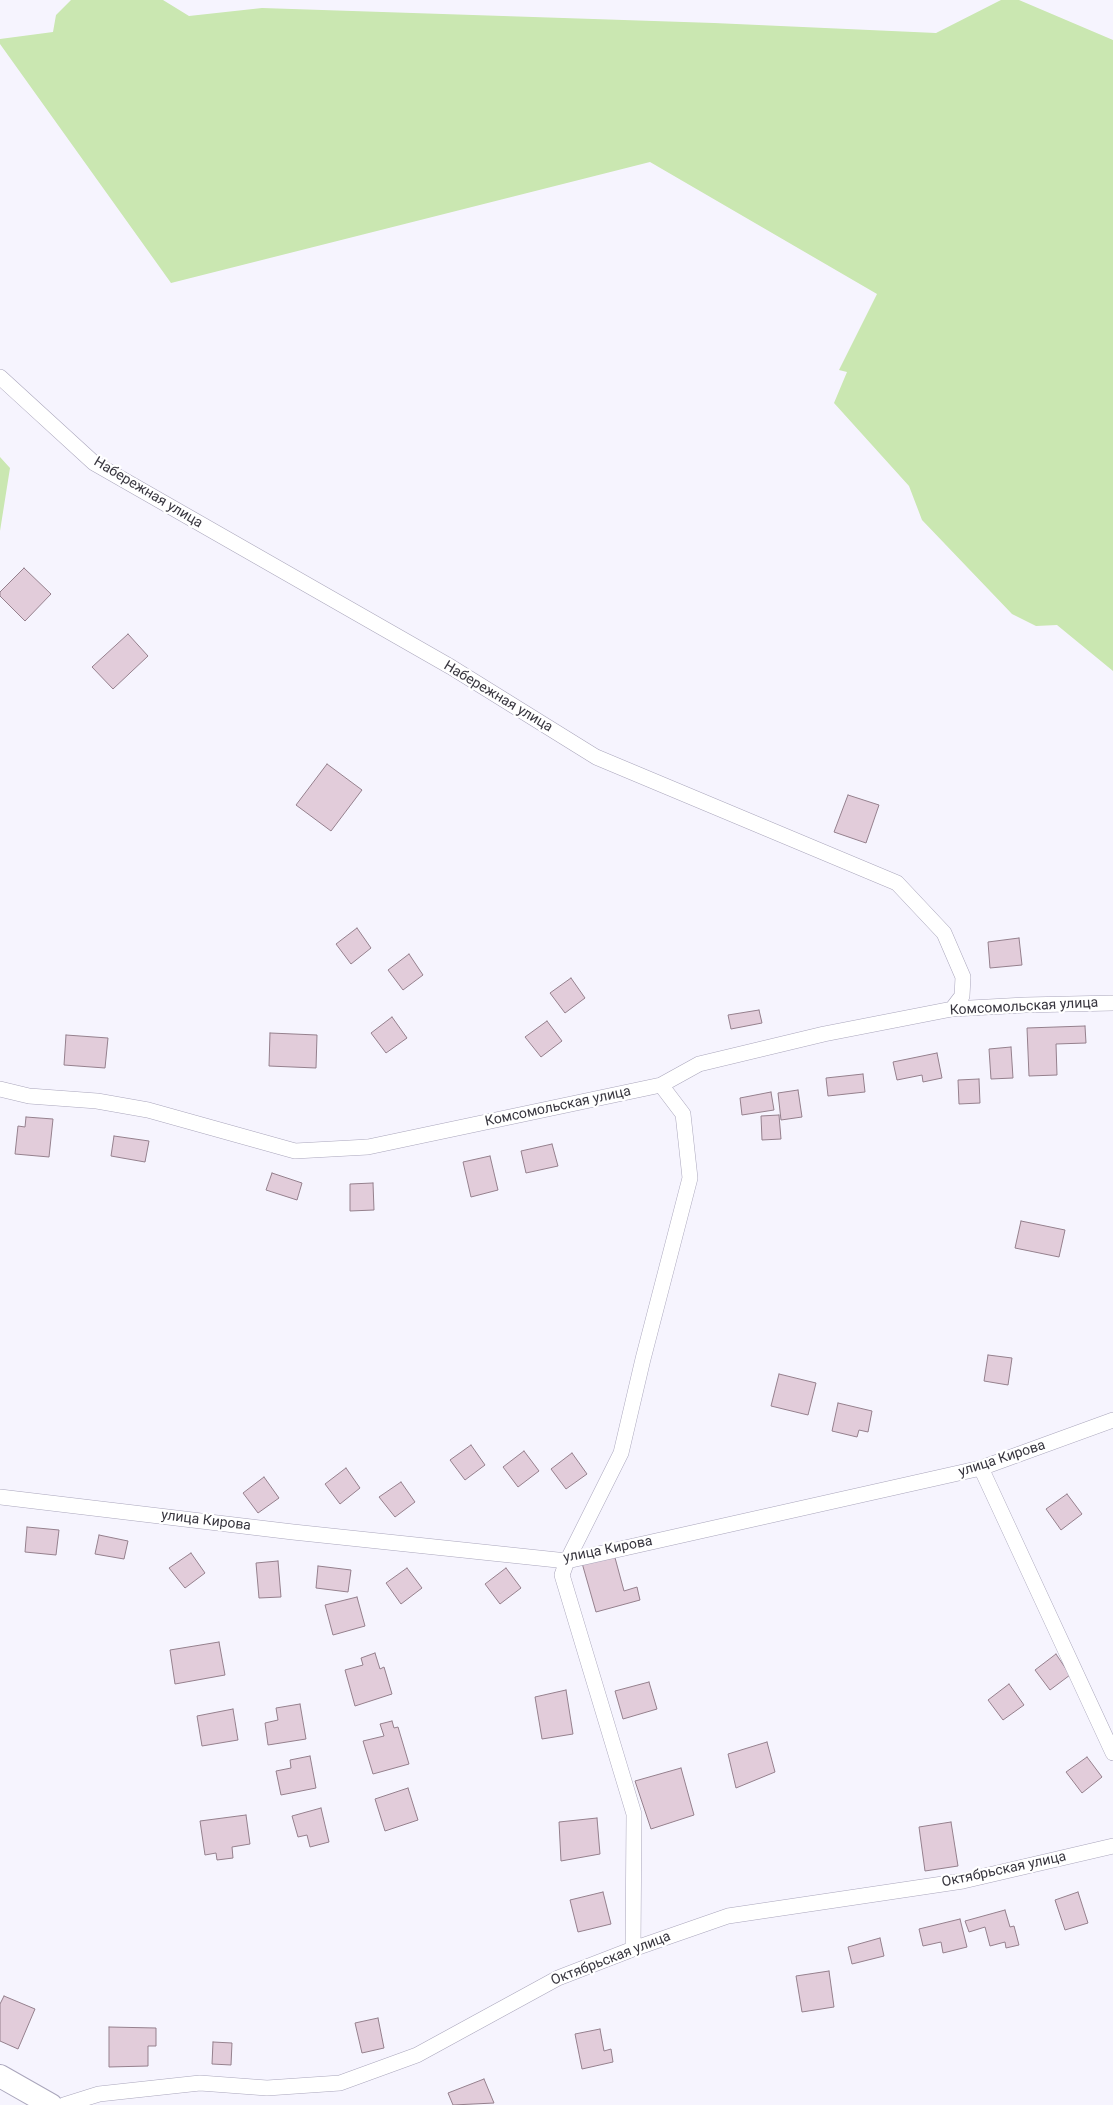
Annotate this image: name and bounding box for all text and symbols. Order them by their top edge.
street label: Набережная улица [91,454,205,532]
street label: Набережная улица [441,658,555,736]
street label: Комсомольская улица [949,995,1099,1019]
street label: Комсомольская улица [484,1083,632,1131]
street label: улица Кирова [956,1437,1048,1481]
street label: улица Кирова [160,1507,252,1535]
street label: улица Кирова [562,1533,654,1567]
street label: Октябрьская улица [940,1849,1068,1891]
street label: Октябрьская улица [549,1928,673,1990]

